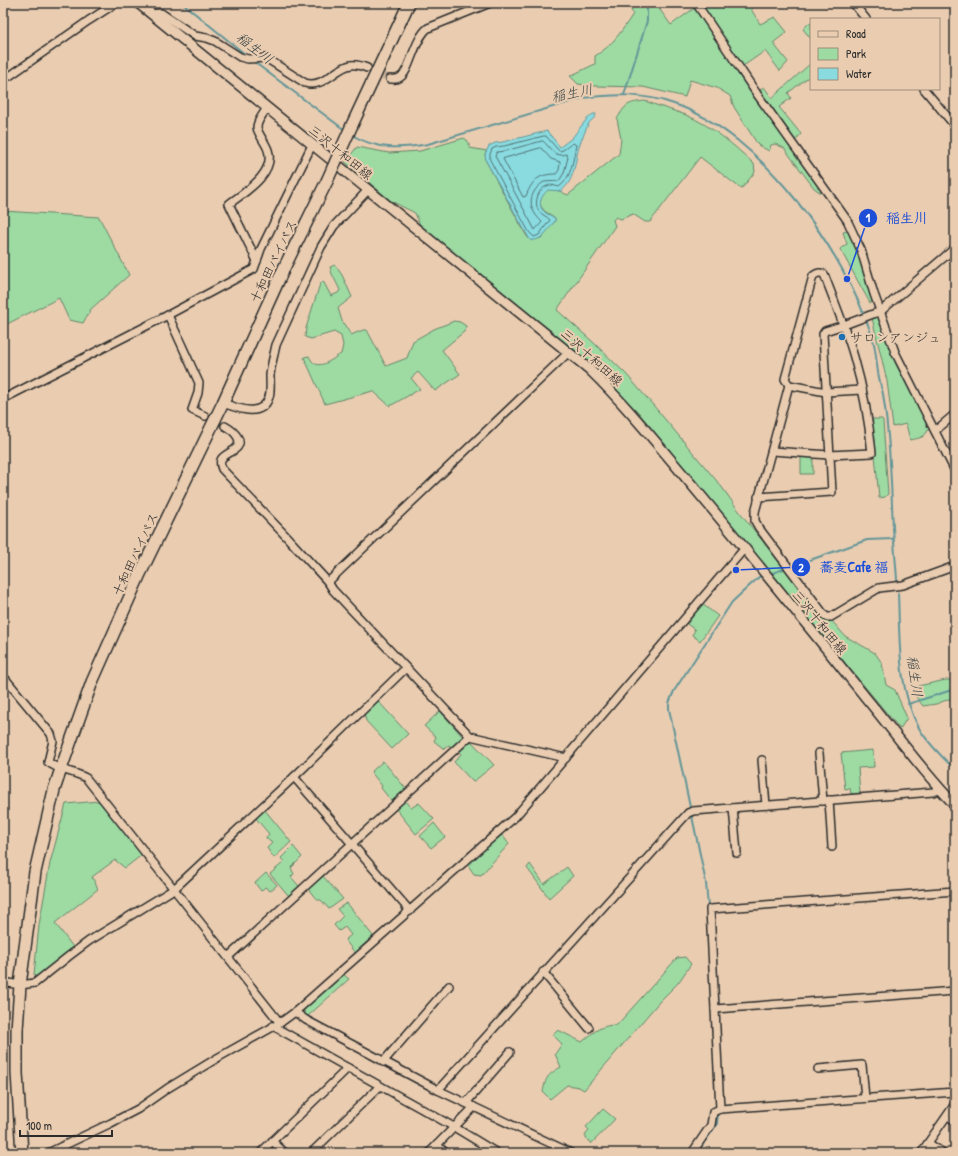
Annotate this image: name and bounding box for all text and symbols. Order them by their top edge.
legend [810,18,940,90]
text: Road [846,25,866,42]
water label: 稲生川 [233,27,278,68]
text: Park [846,45,866,62]
text: Water [846,65,872,82]
water label: 稲生川 [549,79,594,106]
street label: 三沢十和田線 [305,120,378,184]
callout: 稲生川 [858,205,936,231]
text: 稲生川 [886,208,928,227]
text: 1 [866,209,871,226]
street label: 十和田バイパス [245,216,301,306]
street label: 三沢十和田線 [557,324,628,390]
place label: サロンアンジュ [850,328,941,346]
marker: サロンアンジュ [837,332,847,342]
street label: 十和田バイパス [108,509,162,599]
callout: 蕎麦Cafe 福 [791,554,896,580]
text: 蕎麦Cafe 福 [820,557,888,576]
text: 2 [798,559,804,576]
street label: 三沢十和田線 [788,586,852,659]
water label: 稲生川 [903,654,928,698]
scale bar [20,1112,112,1138]
text: 100 m [26,1117,52,1134]

